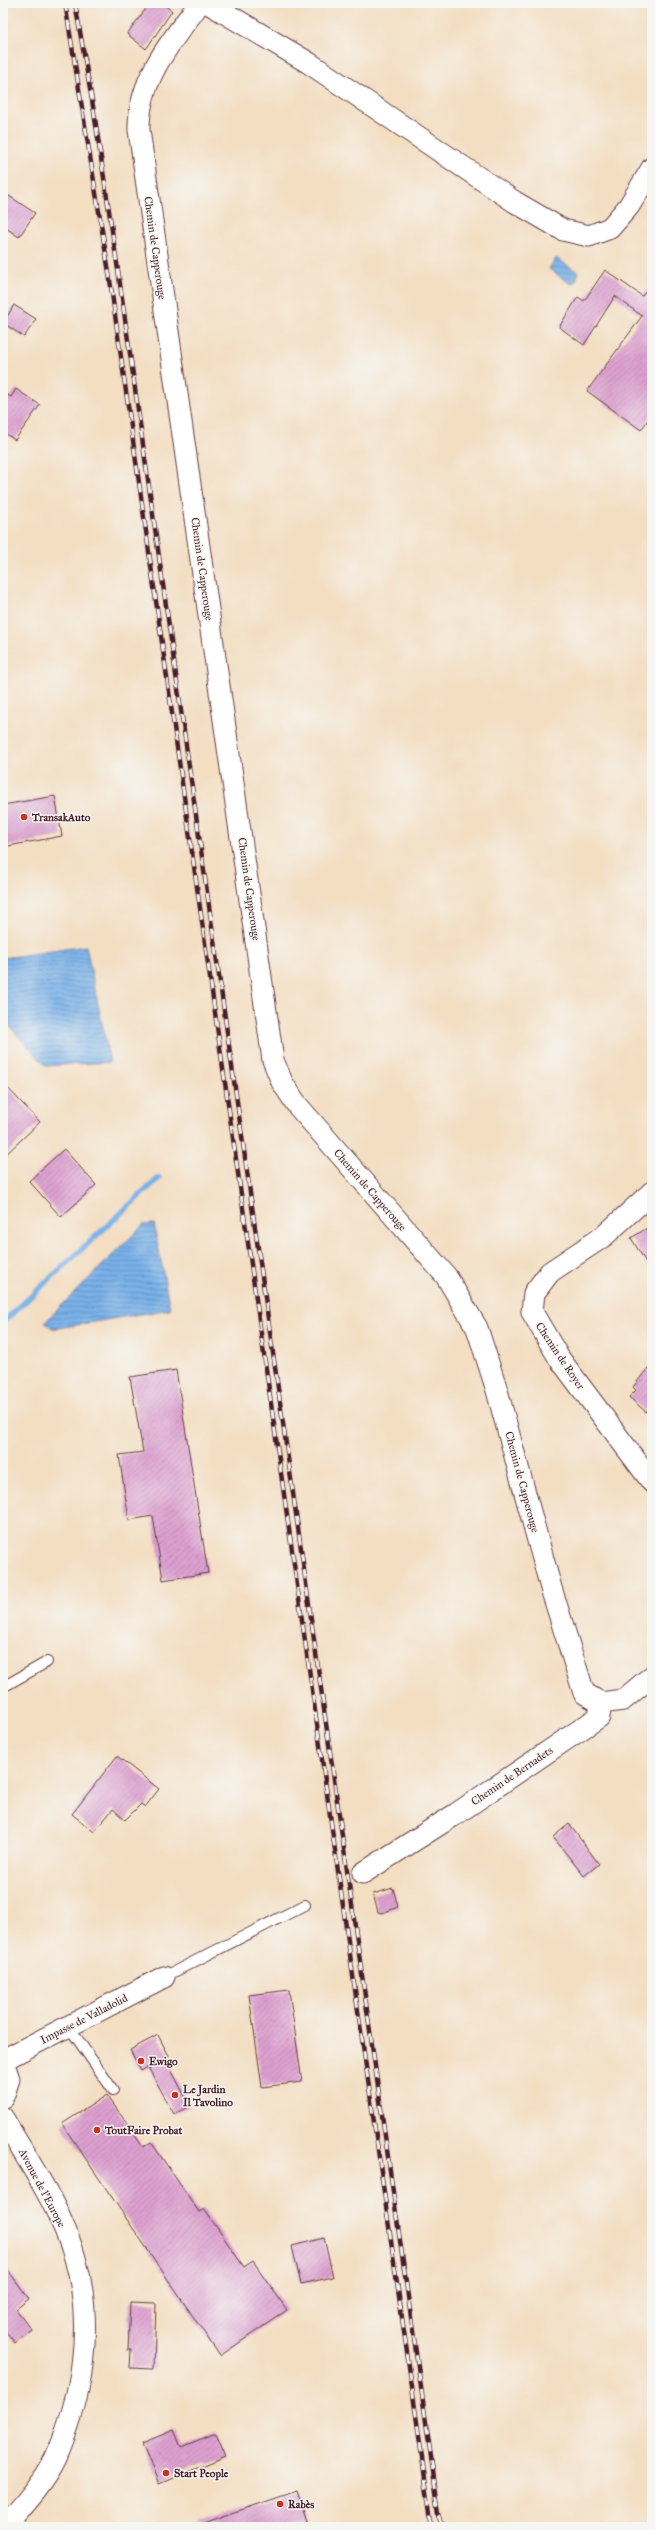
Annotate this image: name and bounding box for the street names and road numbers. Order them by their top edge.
street label: Chemin de Capperouge [141,195,169,301]
street label: Chemin de Capperouge [188,516,216,622]
street label: Chemin de Capperouge [235,836,263,942]
street label: Chemin de Capperouge [331,1146,409,1234]
street label: Chemin de Royer [533,1320,588,1393]
street label: Chemin de Capperouge [502,1430,542,1534]
street label: Chemin de Bernadets [469,1744,555,1808]
street label: Impasse de Valladolid [38,1991,130,2047]
street label: Avenue de l'Europe [15,2146,68,2230]

